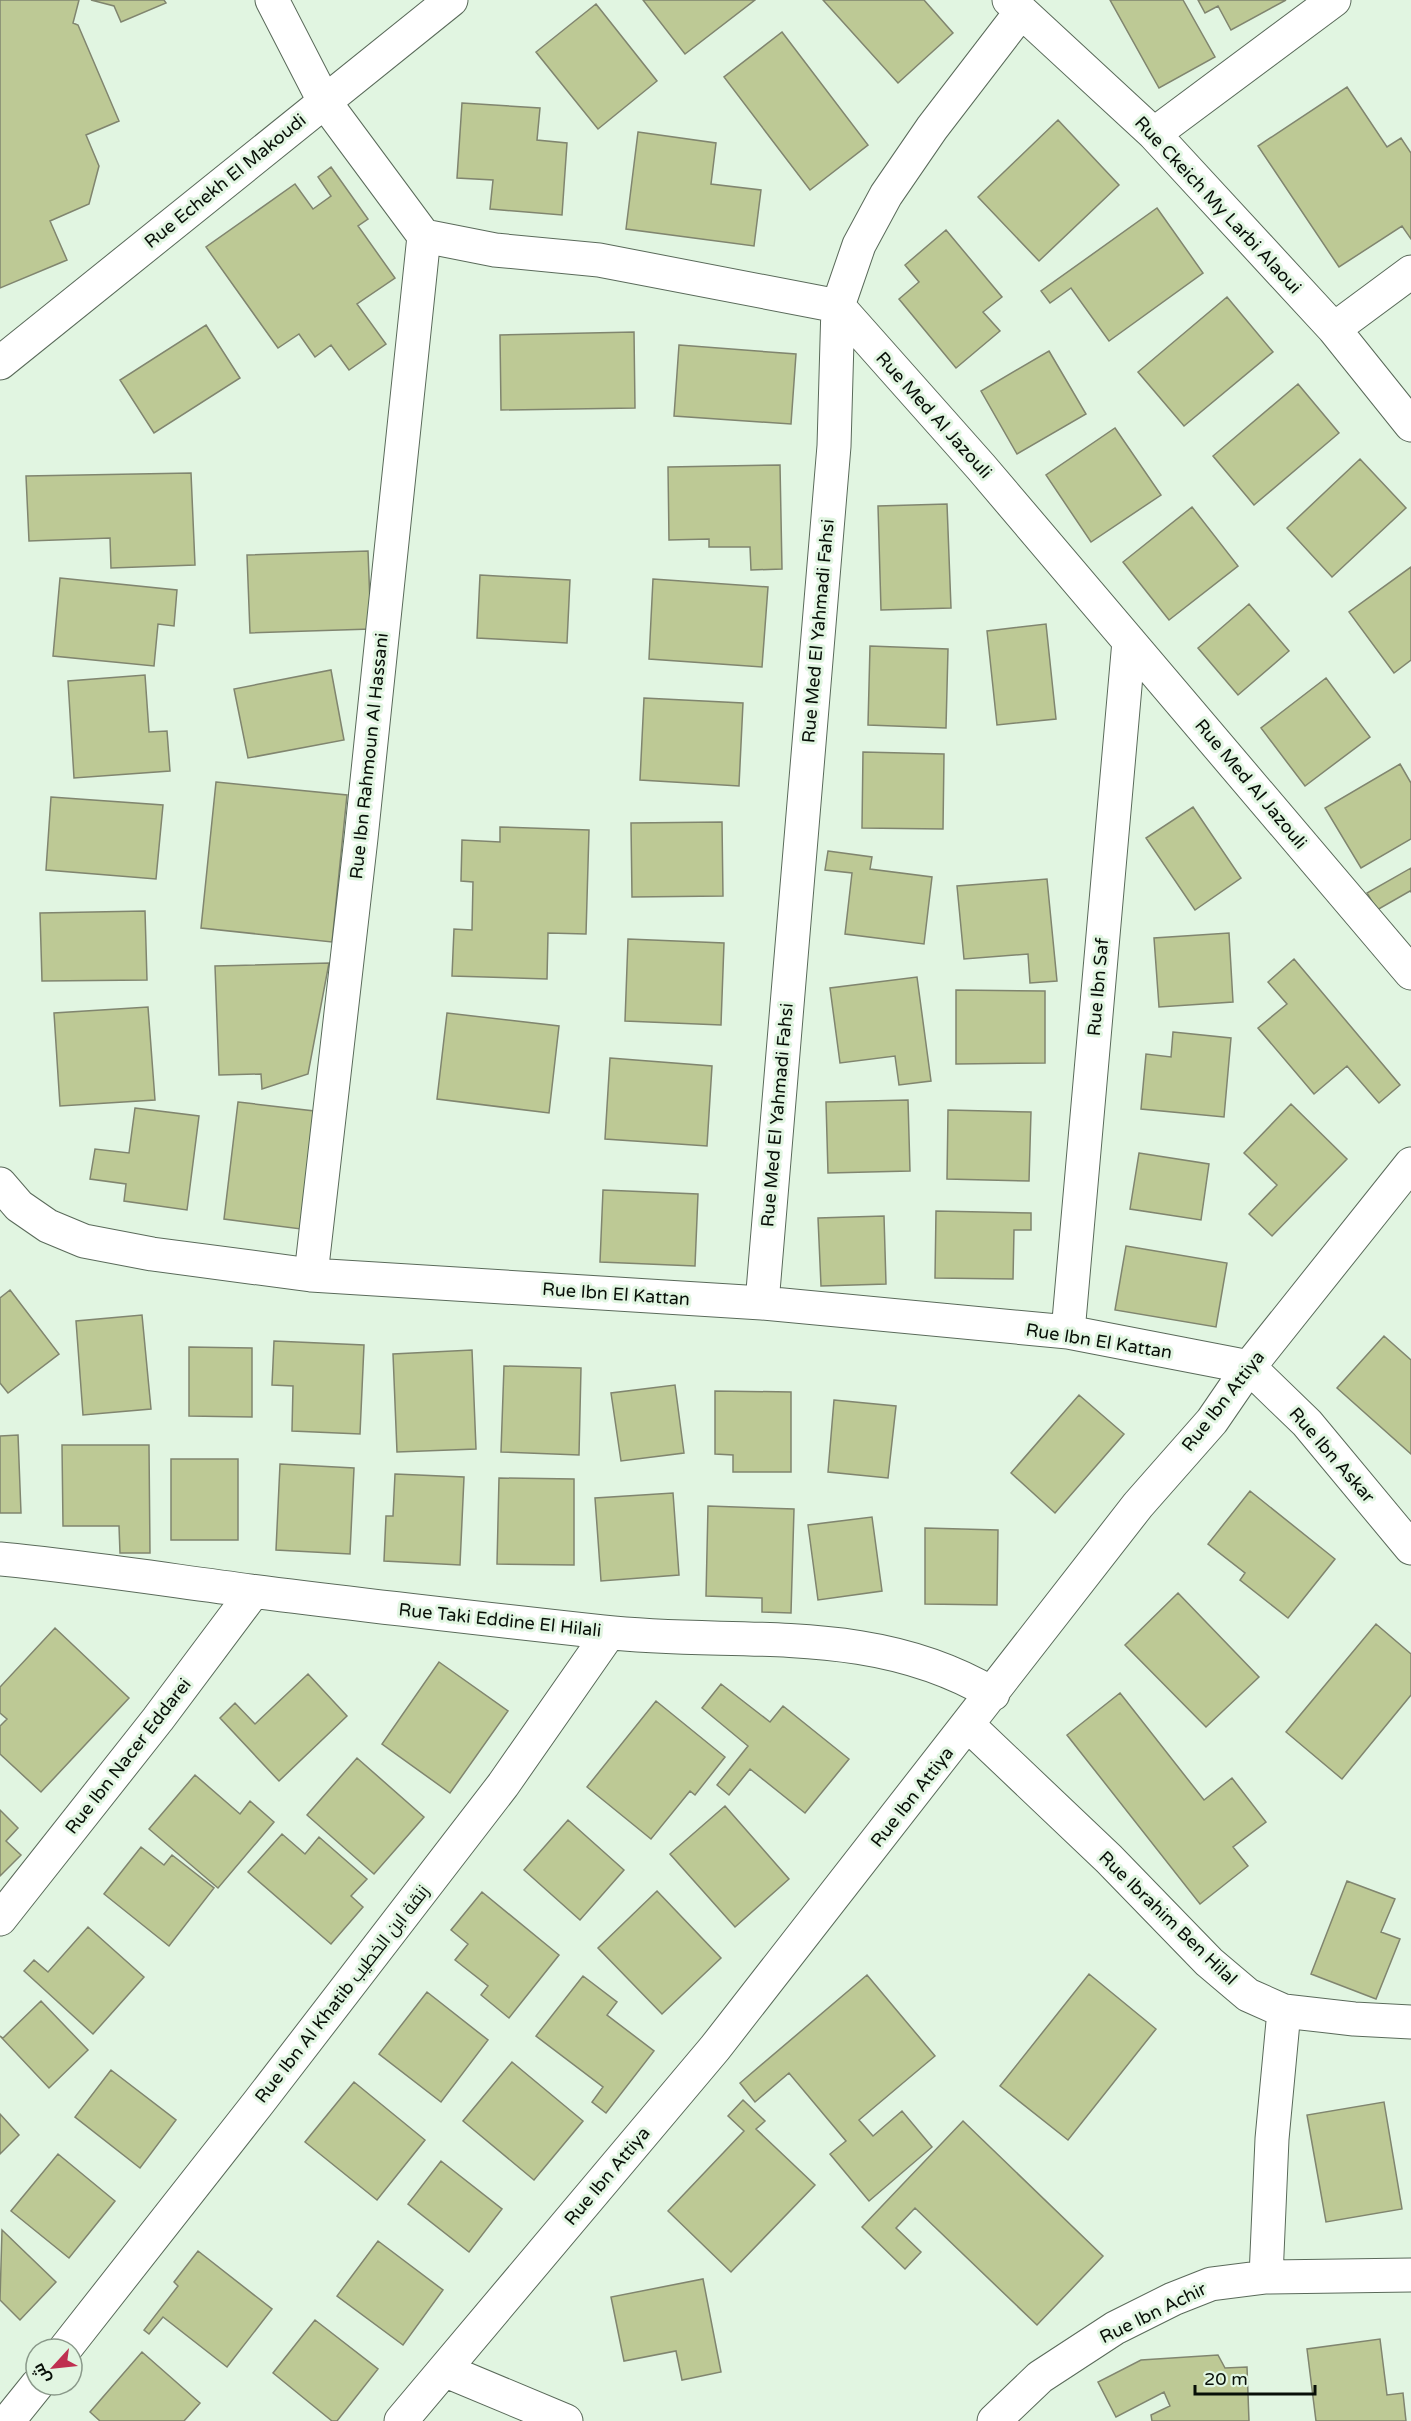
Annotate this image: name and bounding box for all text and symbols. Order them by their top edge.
street label: Rue Echekh El Makoudi [140,109,310,253]
street label: Rue Ckeich My Larbi Alaoui [1130,112,1306,298]
street label: Rue Med Al Jazouli [871,347,997,483]
street label: Rue Med El Yahmadi Fahsi [797,518,839,744]
street label: Rue Ibn Rahmoun Al Hassani [345,632,393,880]
street label: Rue Med Al Jazouli [1190,715,1312,853]
street label: Rue Ibn Saf [1083,937,1113,1037]
street label: Rue Med El Yahmadi Fahsi [756,1002,798,1228]
street label: Rue Ibn El Kattan [541,1278,691,1310]
street label: Rue Ibn El Kattan [1024,1319,1174,1363]
street label: Rue Ibn Attiya [1177,1346,1269,1456]
street label: Rue Ibn Askar [1285,1403,1380,1507]
street label: Rue Taki Eddine El Hilali [398,1598,602,1642]
street label: Rue Ibn Nacer Eddarei [60,1674,196,1838]
street label: Rue Ibn Attiya [866,1742,958,1852]
street label: Rue Ibrahim Ben Hilal [1094,1846,1242,1990]
street label: Rue Ibn Al Khatib زنقة ابن الخطيب [250,1881,434,2107]
street label: Rue Ibn Attiya [560,2122,654,2230]
street label: Rue Ibn Achir [1096,2278,1210,2348]
north arrow [24,2337,84,2397]
scale bar [1195,2358,1315,2396]
text: ش [28,2360,55,2387]
text: 20 m [1204,2368,1248,2390]

